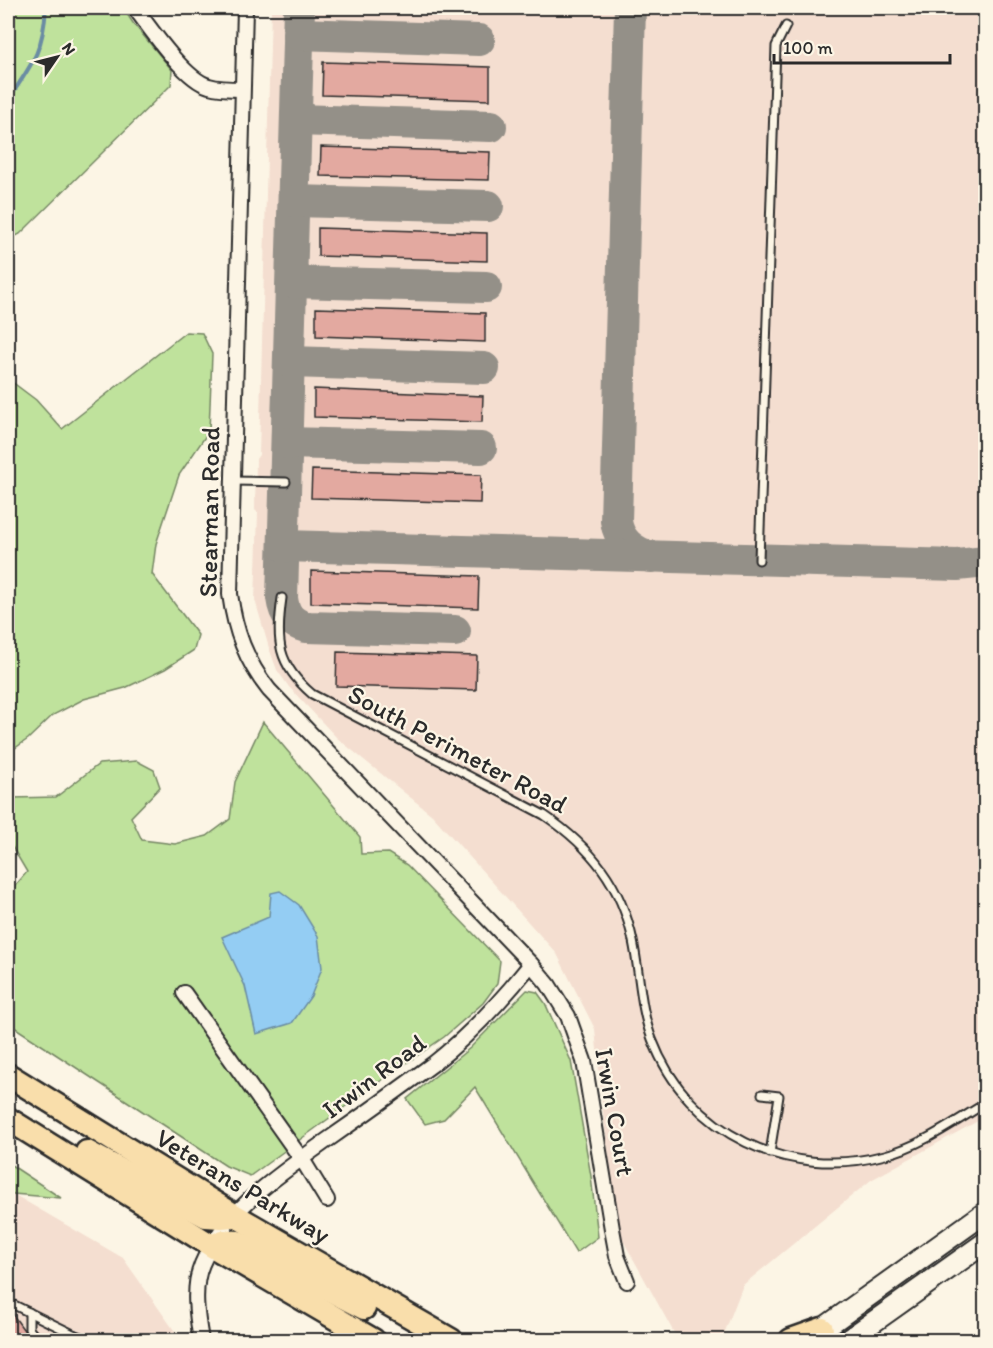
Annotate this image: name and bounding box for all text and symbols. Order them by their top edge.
north arrow [27,27,87,87]
scale bar [774,27,950,65]
text: 100 m [783,37,833,59]
text: N [58,39,80,59]
street label: Stearman Road [192,426,226,598]
street label: South Perimeter Road [343,678,574,821]
street label: Irwin Road [316,1026,433,1125]
street label: Irwin Court [588,1046,642,1179]
street label: Veterans Parkway [150,1121,336,1251]

